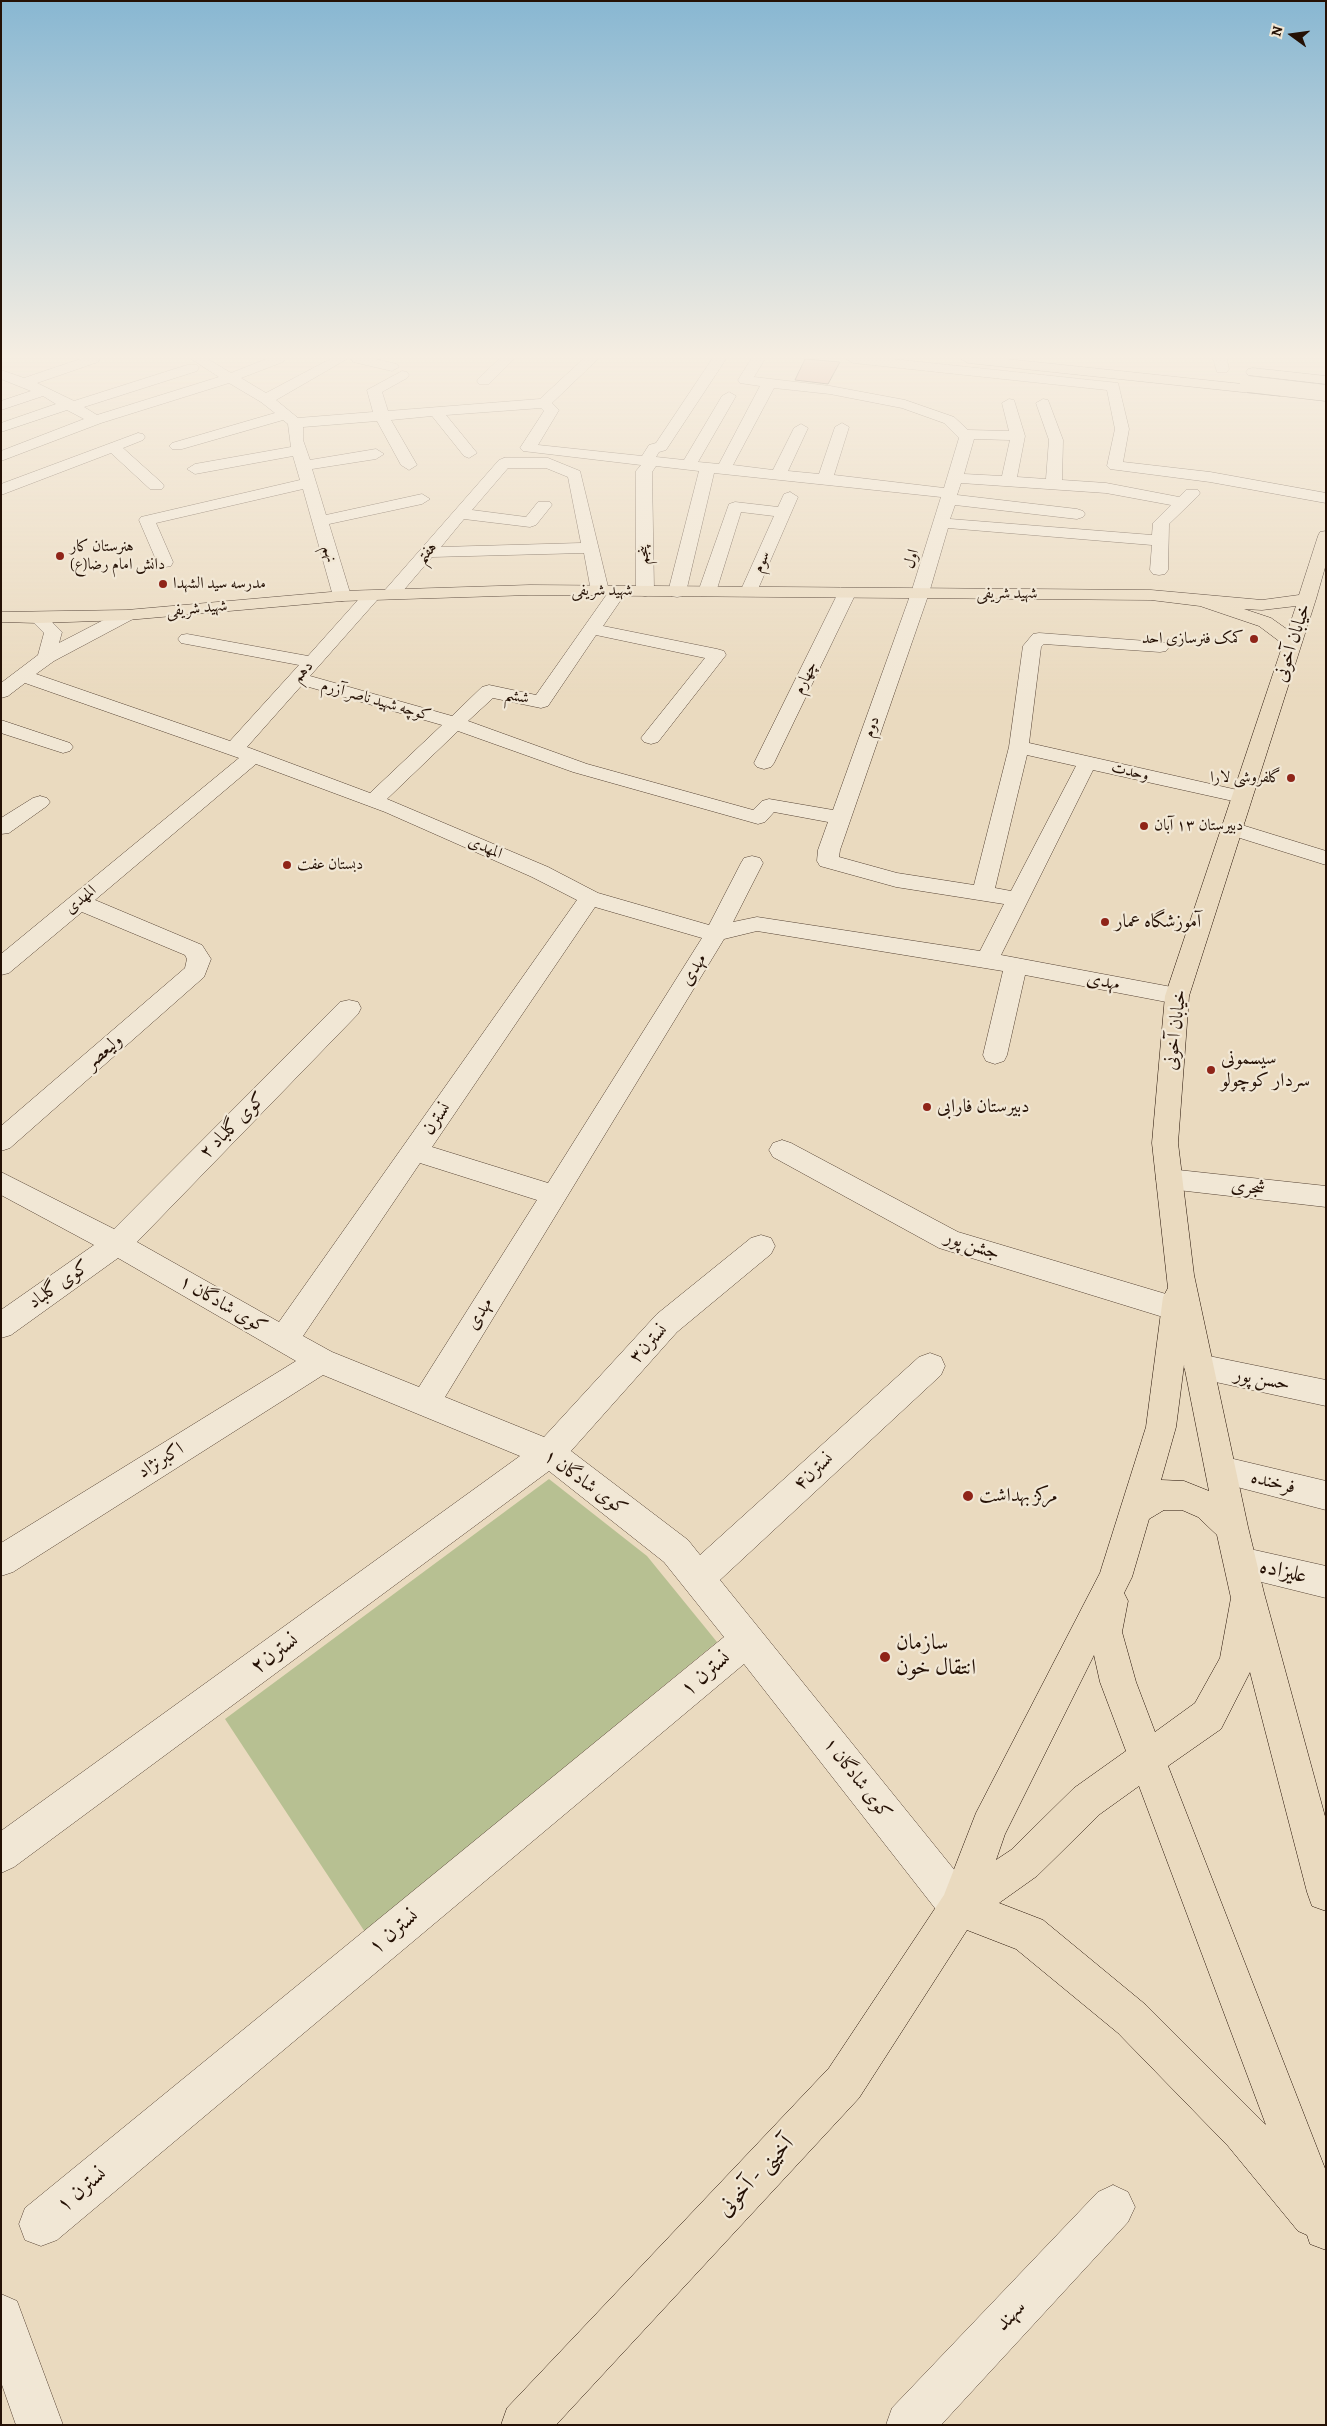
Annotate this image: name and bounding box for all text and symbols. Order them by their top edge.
north arrow [1267,10,1317,60]
text: N [1267,24,1287,39]
place label: هنرستان کار دانش امام رضا(ع) [70,537,165,575]
street label: هفتم [412,538,442,568]
street label: نهم [317,543,341,565]
street label: پنجم [634,545,654,565]
street label: اول [900,547,924,571]
street label: سوم [749,548,775,576]
marker: هنرستان کار دانش امام رضا(ع) [54,550,66,562]
place label: مدرسه سید الشهدا [173,574,266,594]
marker: مدرسه سید الشهدا [157,578,169,590]
street label: شهید شریفی [571,581,633,601]
street label: شهید شریفی [976,584,1038,604]
street label: شهید شریفی [166,597,228,621]
street label: خیابان آخونی [1270,601,1316,685]
place label: کمک فنرسازی احد [1142,629,1244,649]
marker: کمک فنرسازی احد [1248,633,1260,645]
street label: دهم [288,657,318,687]
street label: چهارم [790,659,822,697]
street label: کوچه شهید ناصر آزرم [319,676,433,726]
street label: ششم [503,685,531,709]
street label: دوم [859,714,885,740]
street label: وحدت [1109,758,1151,786]
place label: گلفروشی لارا [1210,768,1281,788]
marker: گلفروشی لارا [1285,772,1297,784]
place label: دبیرستان ۱۳ آبان [1154,816,1243,836]
marker: دبیرستان ۱۳ آبان [1138,820,1150,832]
street label: المهدی [465,832,505,864]
place label: دبستان عفت [297,855,363,875]
marker: دبستان عفت [281,859,293,871]
street label: المهدی [61,881,101,919]
place label: آموزشگاه عمار [1115,911,1201,933]
marker: آموزشگاه عمار [1099,916,1111,928]
street label: مهدی [675,950,713,990]
street label: مهدی [1084,968,1122,996]
street label: خیابان آخونی [1160,988,1192,1072]
street label: ولیعصر [80,1029,128,1075]
place label: سیسمونی سردار کوچولو [1221,1048,1310,1092]
marker: سیسمونی سردار کوچولو [1205,1064,1217,1076]
street label: کوی گلباد ۲ [195,1088,271,1164]
place label: دبیرستان فارابی [937,1096,1030,1118]
street label: نسترن [418,1098,456,1140]
marker: دبیرستان فارابی [921,1101,933,1113]
street label: شجری [1230,1175,1266,1201]
street label: جشن پور [942,1226,1002,1266]
street label: کوی گلباد [24,1256,94,1314]
street label: کوی شادگان ۱ [175,1271,271,1339]
street label: مهدی [461,1294,499,1334]
street label: نسترن۳ [625,1319,673,1369]
street label: حسن پور [1232,1363,1292,1397]
street label: اکبرنژاد [134,1438,188,1484]
street label: کوی شادگان ۱ [539,1445,631,1521]
street label: نسترن۴ [789,1448,839,1496]
street label: فرخنده [1248,1466,1298,1500]
place label: مرکز بهداشت [979,1485,1058,1507]
marker: مرکز بهداشت [961,1489,975,1503]
street label: علیزاده [1257,1554,1309,1590]
street label: نسترن۲ [246,1628,304,1680]
place label: سازمان انتقال خون [896,1631,976,1682]
street label: نسترن ۱ [675,1645,737,1703]
marker: سازمان انتقال خون [878,1650,892,1664]
street label: کوی شادگان ۱ [818,1733,896,1825]
street label: نسترن ۱ [363,1903,425,1961]
street label: آخینی - آخونی [712,2131,800,2223]
street label: نسترن ۱ [51,2161,113,2219]
street label: سهند [990,2295,1032,2337]

